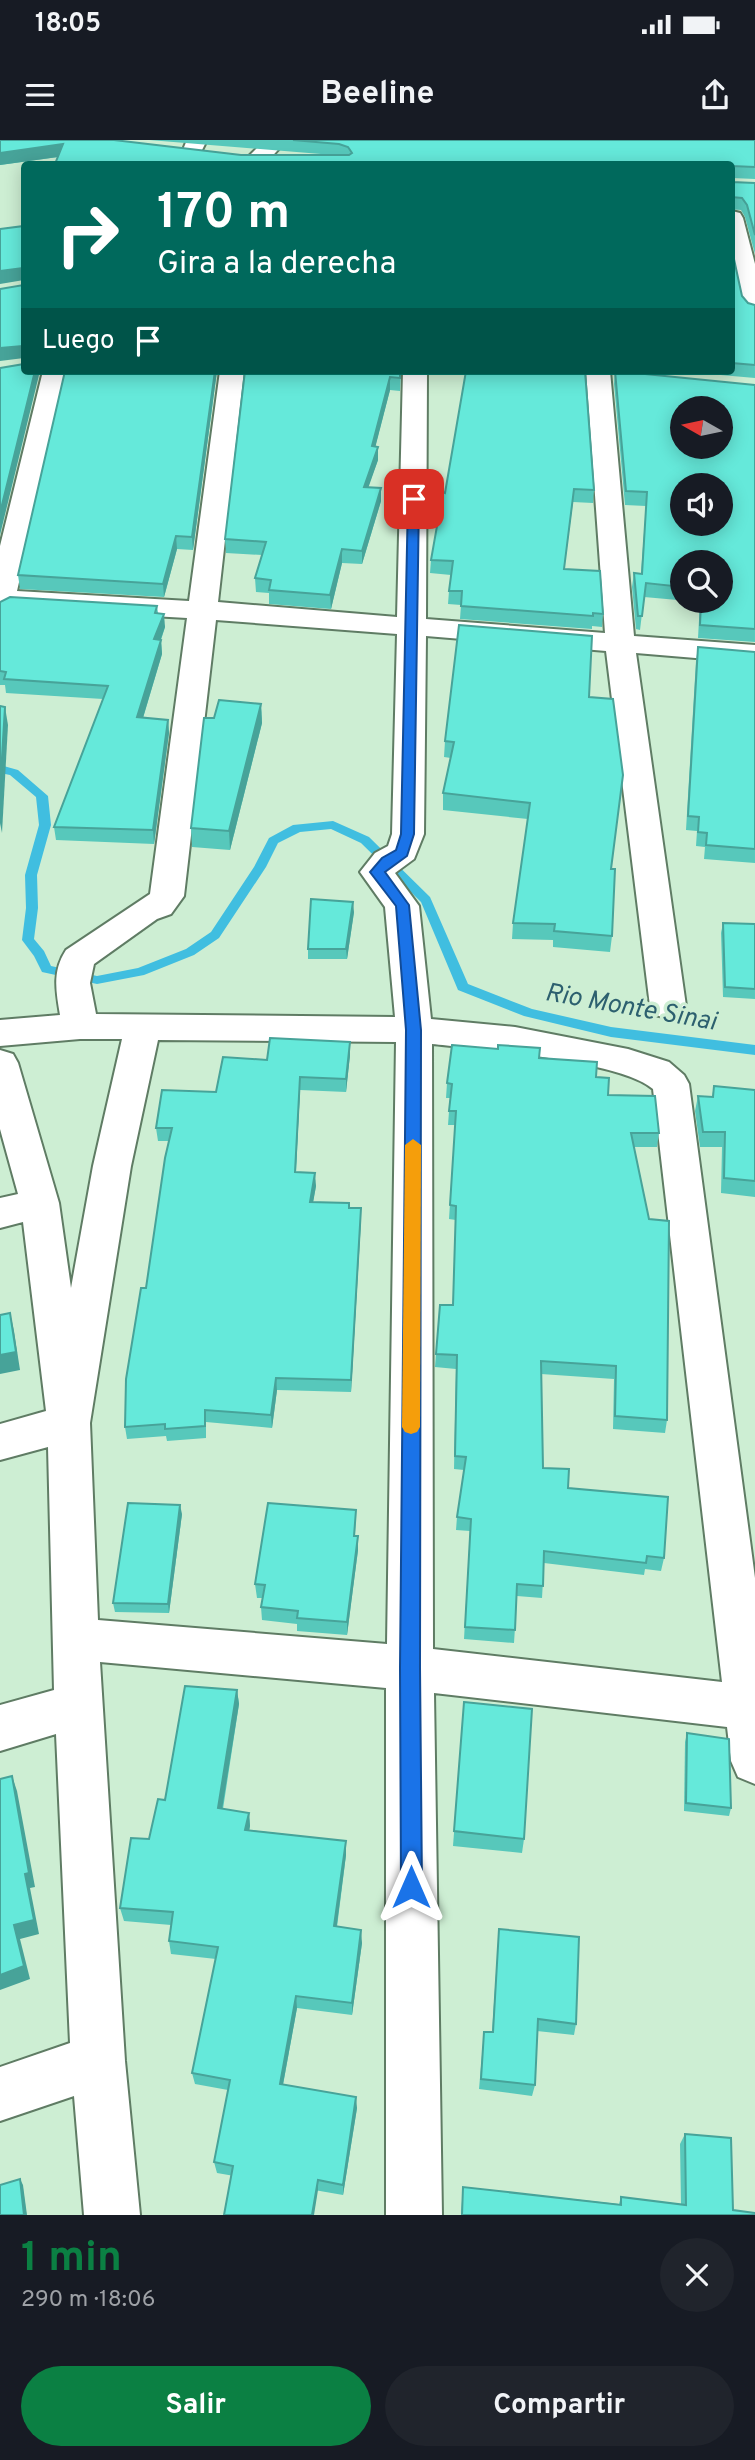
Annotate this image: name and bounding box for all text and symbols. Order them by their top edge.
text: 18:05 [35,8,101,41]
text: Beeline [321,75,434,115]
icon: menu [21,76,59,114]
icon: share [696,76,734,114]
text: 170 m [157,184,290,246]
icon: right [42,189,133,280]
text: Gira a la derecha [157,245,396,285]
icon: arrive [129,322,167,360]
text: Luego [42,325,115,358]
north arrow [670,396,733,458]
map controls [670,396,733,613]
pin [384,469,444,529]
button: sound [670,473,733,536]
icon: arrive [395,480,433,518]
button: search [670,550,733,613]
water label: Rio Monte Sinai [542,977,720,1040]
position arrow [374,1850,448,1924]
text: 1 min [21,2233,122,2286]
button: close [660,2238,734,2312]
text: 290 m · 18:06 [21,2286,155,2315]
button: Salir [21,2366,371,2446]
button: Compartir [385,2366,734,2446]

